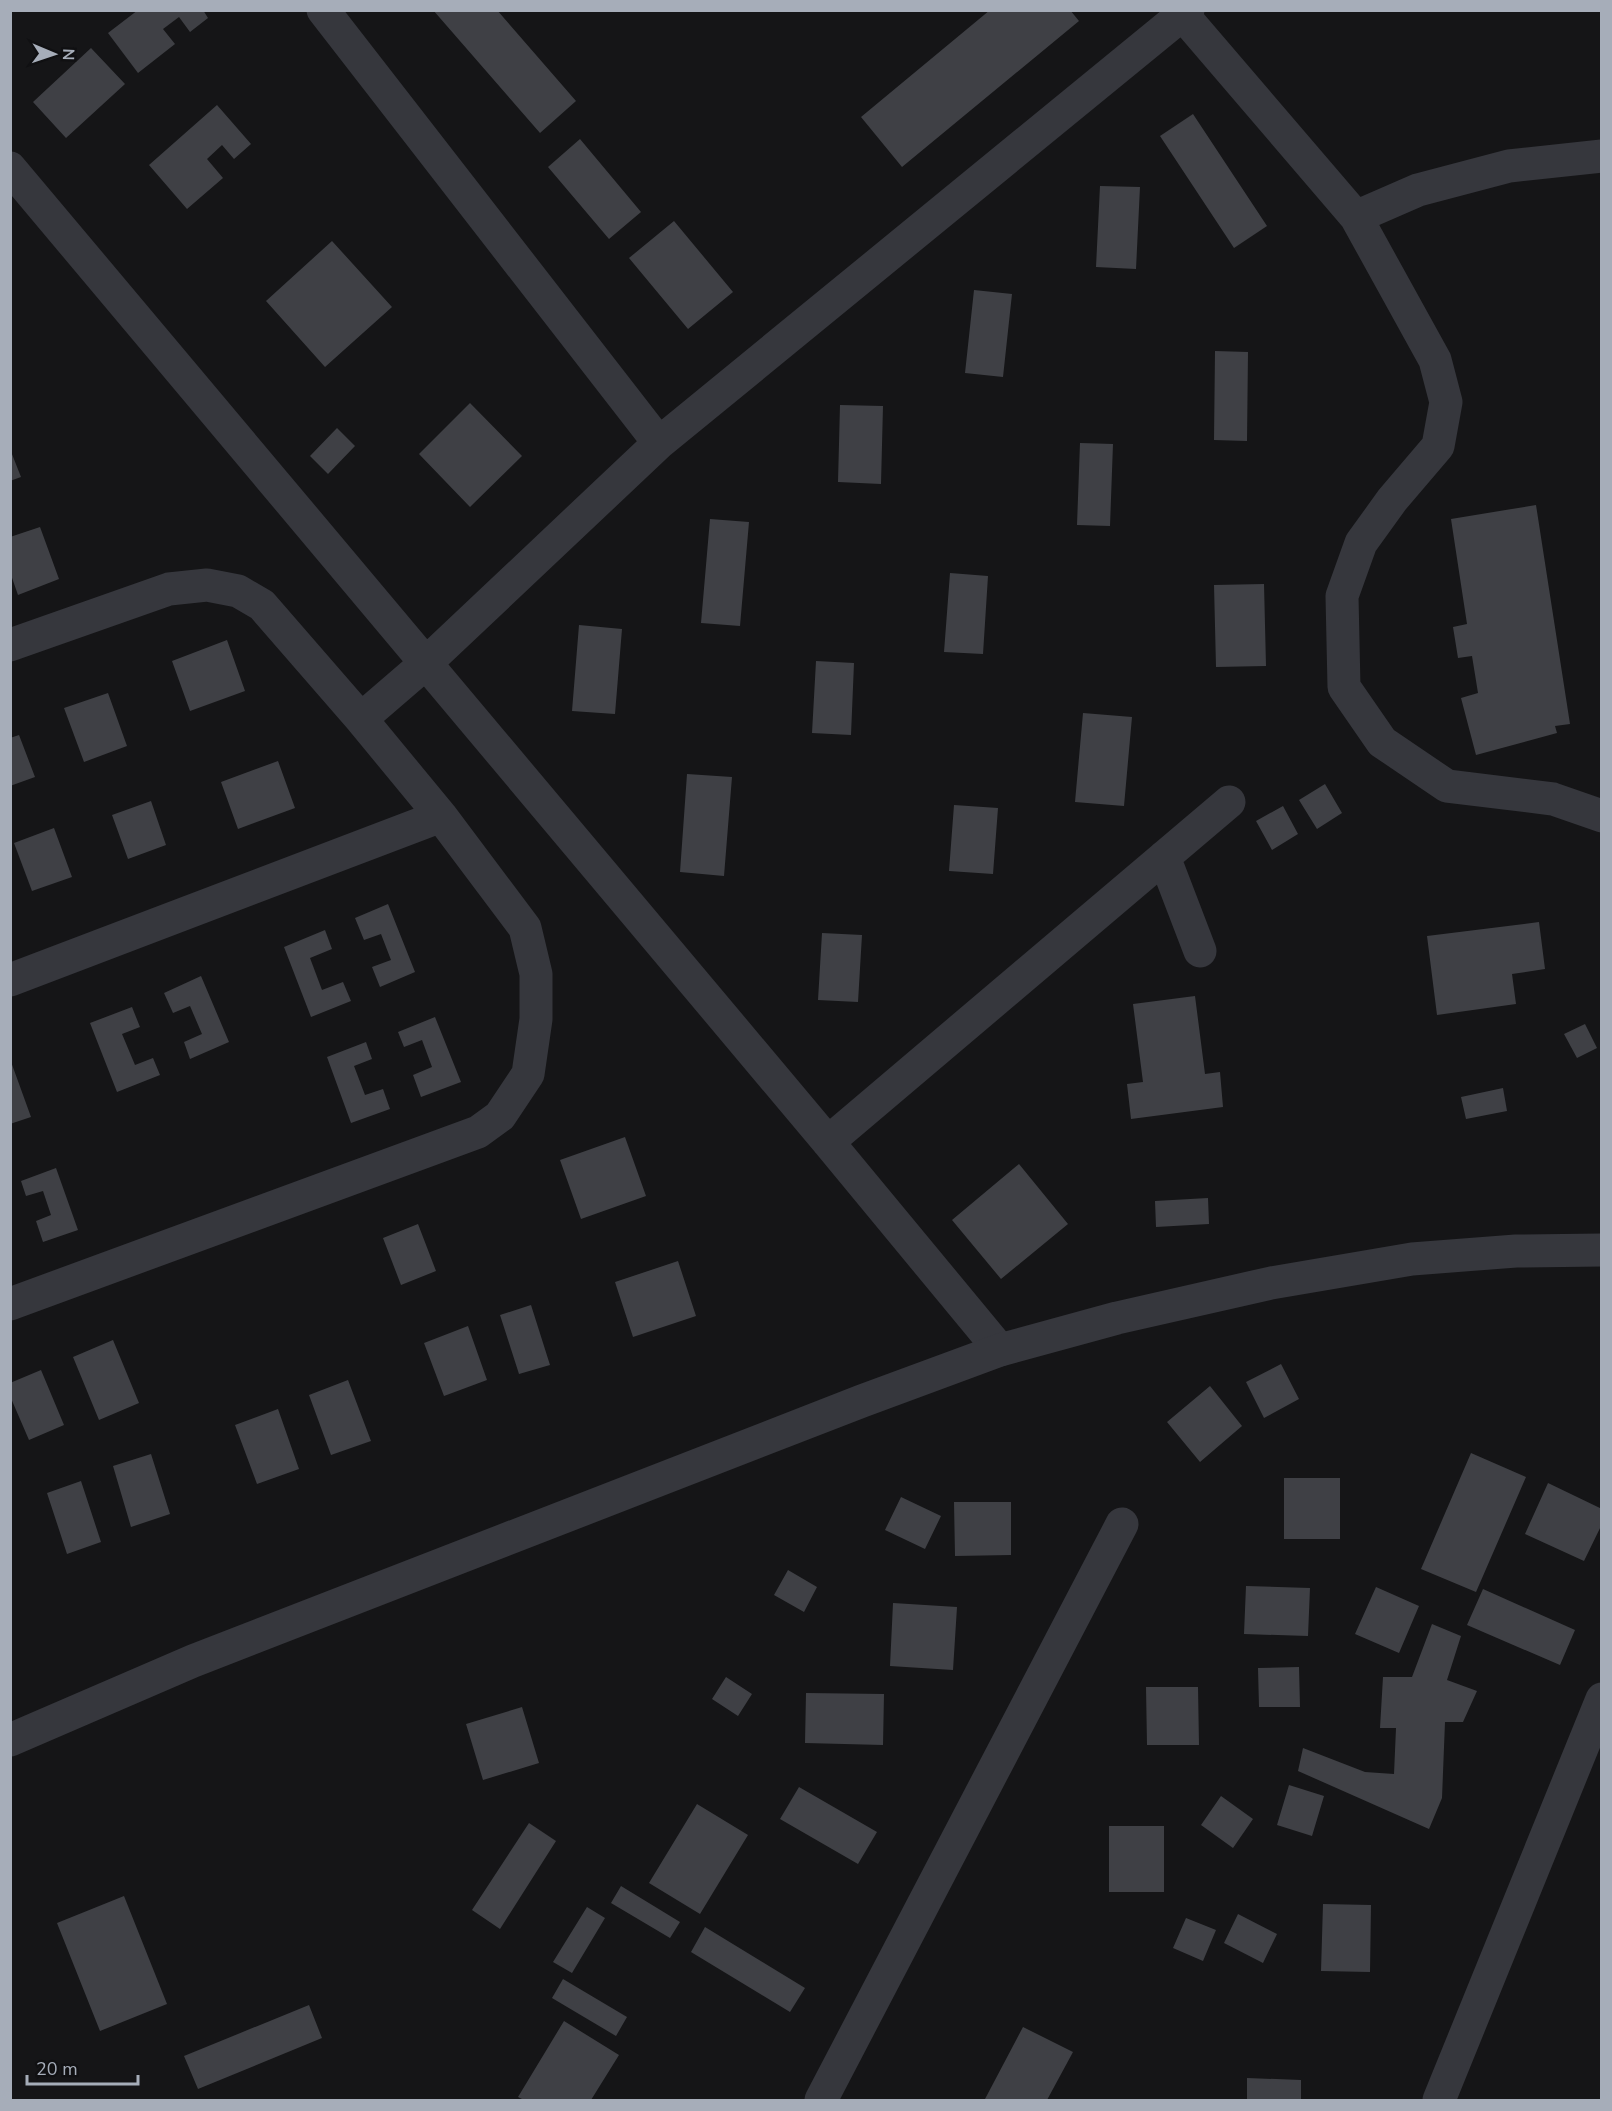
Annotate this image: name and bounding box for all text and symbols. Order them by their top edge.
north arrow [24,24,84,84]
text: N [57,48,79,61]
scale bar [27,2048,138,2086]
text: 20 m [36,2057,78,2081]

